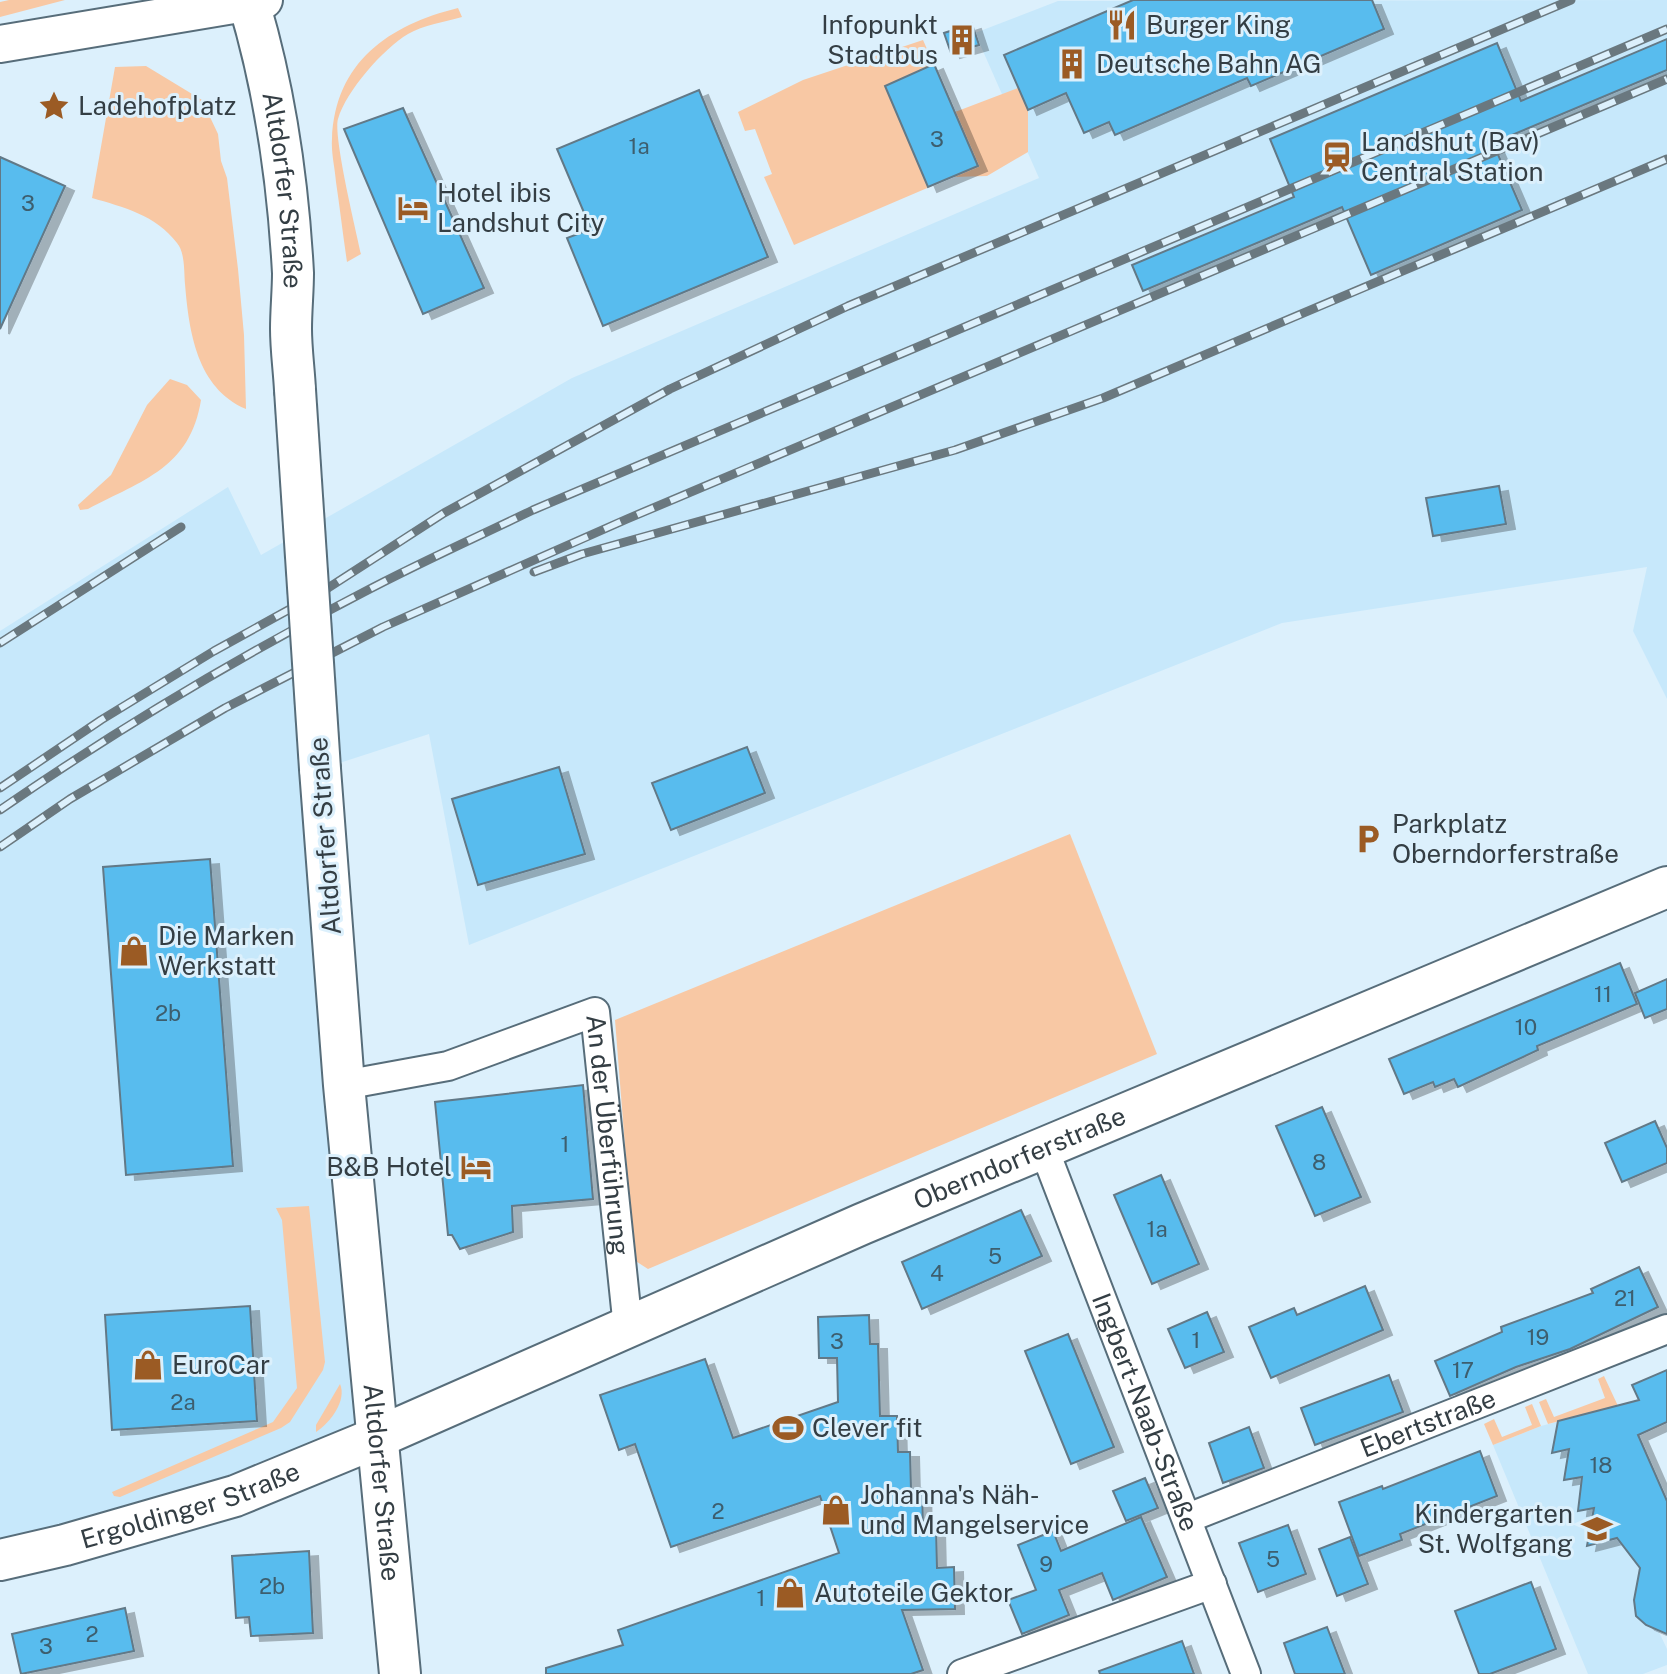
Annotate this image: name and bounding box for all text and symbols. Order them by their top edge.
restaurant icon: Burger King [1105,8,1139,42]
place label: Infopunkt Stadtbus [821,9,938,70]
place label: Burger King [1146,9,1291,40]
building icon: Infopunkt Stadtbus [945,23,979,57]
building icon: Deutsche Bahn AG [1055,47,1089,81]
place label: Deutsche Bahn AG [1096,48,1322,79]
place icon: Ladehofplatz [37,89,71,123]
street label: Altdorfer Straße [256,89,309,289]
place label: Ladehofplatz [78,90,236,121]
house number: 3 [930,126,944,152]
place label: Landshut (Bav) Central Station [1361,126,1543,187]
house number: 1a [628,133,650,159]
station icon: Landshut (Bav) Central Station [1320,140,1354,174]
place label: Hotel ibis Landshut City [437,177,605,238]
house number: 3 [21,190,35,216]
hotel icon: Hotel ibis Landshut City [396,191,430,225]
street label: Altdorfer Straße [302,736,347,936]
place label: Parkplatz Oberndorferstraße [1392,808,1619,869]
parking icon: Parkplatz Oberndorferstraße [1351,822,1385,856]
place label: Die Marken Werkstatt [158,920,295,981]
shop icon: Die Marken Werkstatt [117,934,151,968]
house number: 11 [1594,981,1612,1007]
house number: 2b [155,1000,181,1026]
street label: An der Überführung [580,1013,636,1257]
house number: 10 [1515,1014,1537,1040]
street label: Oberndorferstraße [909,1099,1130,1216]
house number: 1 [561,1131,569,1157]
house number: 8 [1312,1149,1326,1175]
hotel icon: B&B Hotel [459,1150,493,1184]
place label: B&B Hotel [326,1151,452,1182]
house number: 1a [1146,1216,1168,1242]
house number: 5 [988,1243,1002,1269]
house number: 4 [930,1260,944,1286]
house number: 21 [1614,1285,1636,1311]
street label: Ingbert-Naab-Straße [1086,1289,1206,1535]
house number: 19 [1527,1324,1549,1350]
house number: 1 [1192,1327,1200,1353]
house number: 3 [830,1328,844,1354]
shop icon: EuroCar [131,1348,165,1382]
place label: EuroCar [172,1349,270,1380]
house number: 17 [1452,1357,1474,1383]
street label: Altdorfer Straße [357,1382,407,1582]
street label: Ebertstraße [1356,1382,1500,1464]
house number: 2a [170,1389,196,1415]
sports icon: Clever fit [771,1411,805,1445]
place label: Clever fit [812,1412,923,1443]
house number: 18 [1589,1452,1613,1478]
street label: Ergoldinger Straße [77,1455,304,1555]
place label: Johanna's Näh- und Mangelservice [860,1479,1089,1540]
shop icon: Johanna's Näh- und Mangelservice [819,1493,853,1527]
house number: 2 [711,1498,725,1524]
place label: Kindergarten St. Wolfgang [1414,1498,1573,1559]
school or university icon: Kindergarten St. Wolfgang [1580,1512,1614,1546]
house number: 5 [1266,1546,1280,1572]
house number: 9 [1039,1551,1053,1577]
house number: 2b [259,1573,285,1599]
shop icon: Autoteile Gektor [773,1576,807,1610]
place label: Autoteile Gektor [814,1577,1013,1608]
house number: 1 [757,1585,765,1611]
house number: 2 [85,1621,99,1647]
house number: 3 [39,1633,53,1659]

